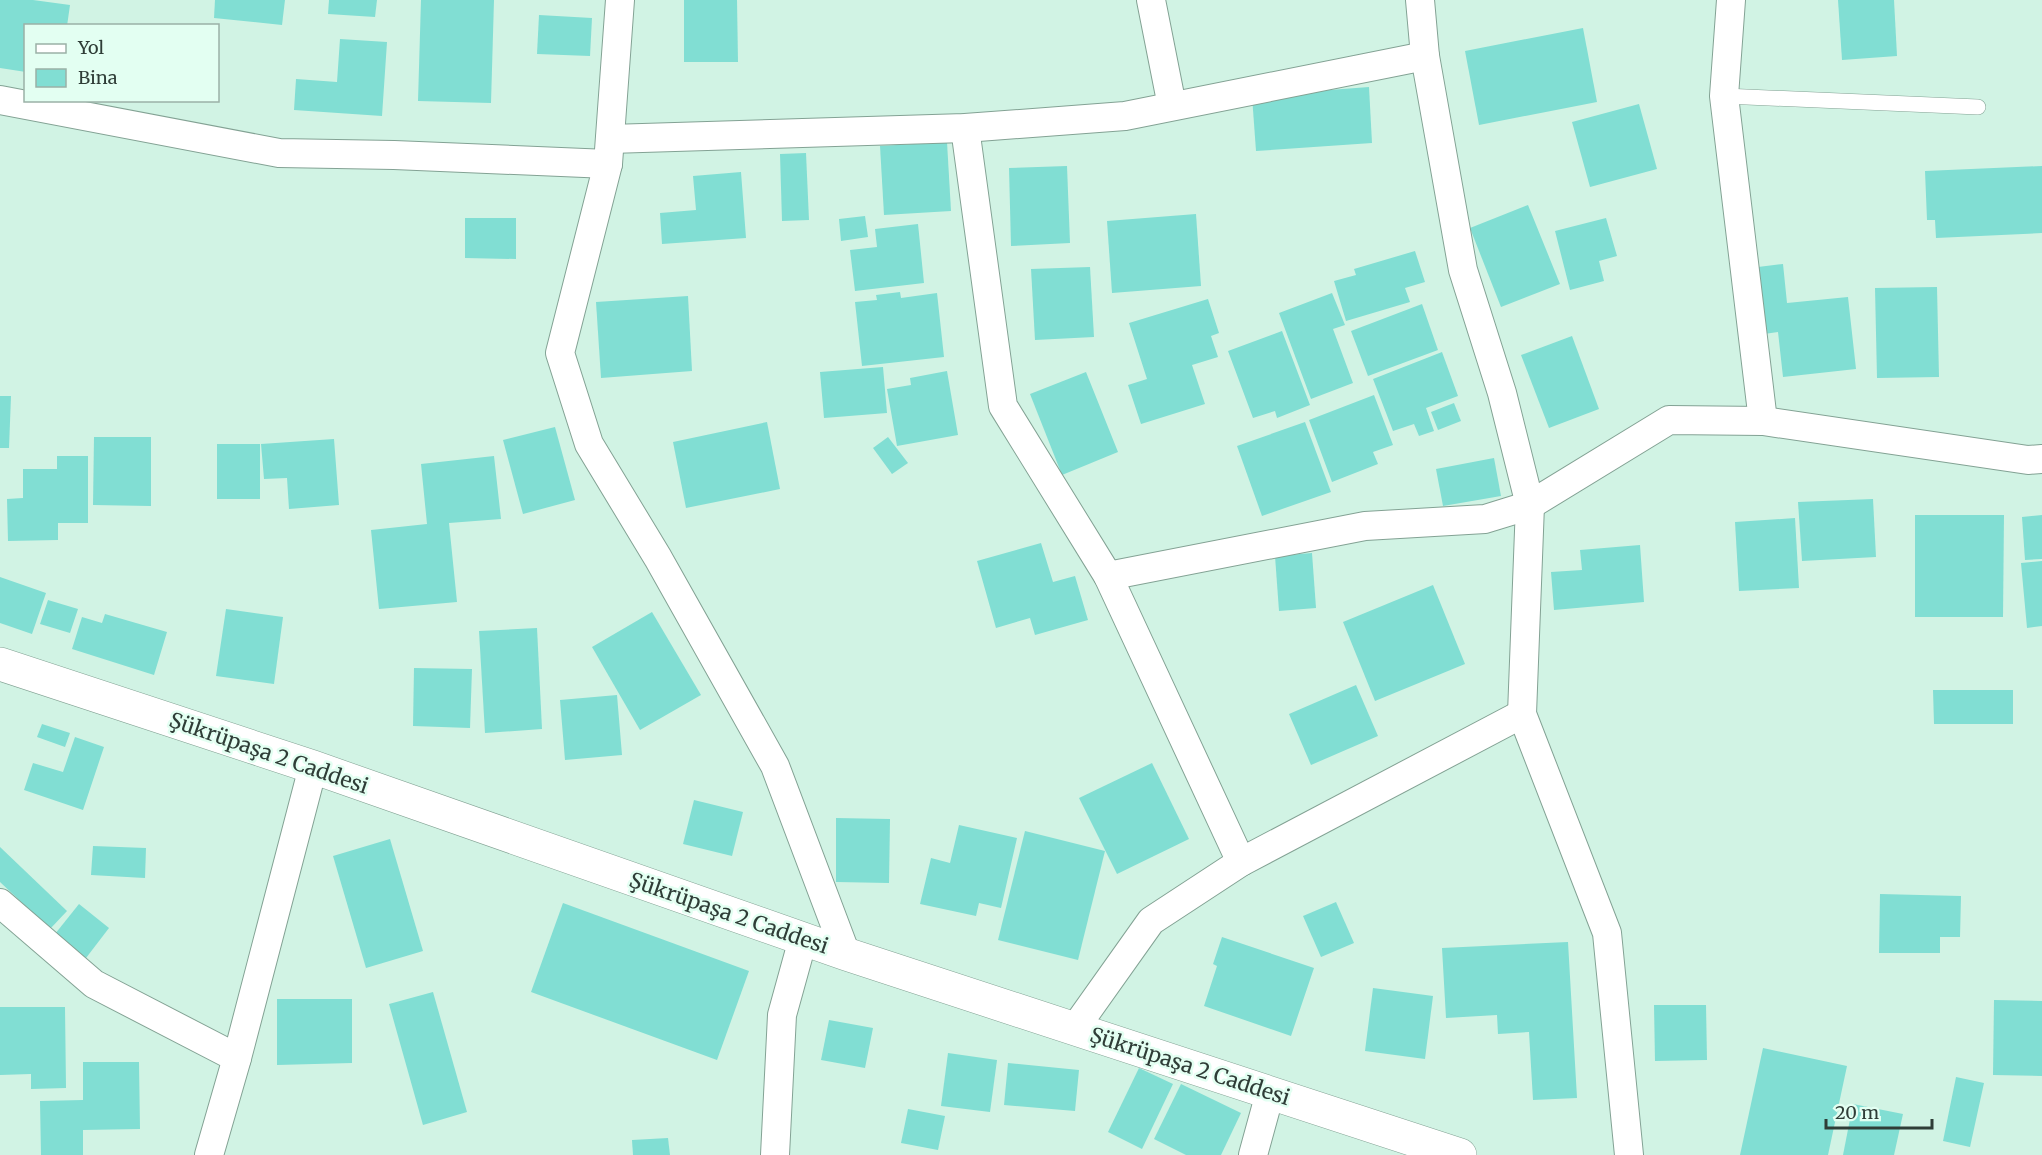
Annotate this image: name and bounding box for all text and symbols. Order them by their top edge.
legend [24,24,219,102]
text: Yol [77,36,104,59]
text: Bina [78,66,118,89]
street label: Şükrüpaşa 2 Caddesi [166,706,372,800]
street label: Şükrüpaşa 2 Caddesi [626,866,832,960]
street label: Şükrüpaşa 2 Caddesi [1087,1021,1294,1111]
scale bar [1826,1092,1932,1130]
text: 20 m [1835,1101,1879,1124]

